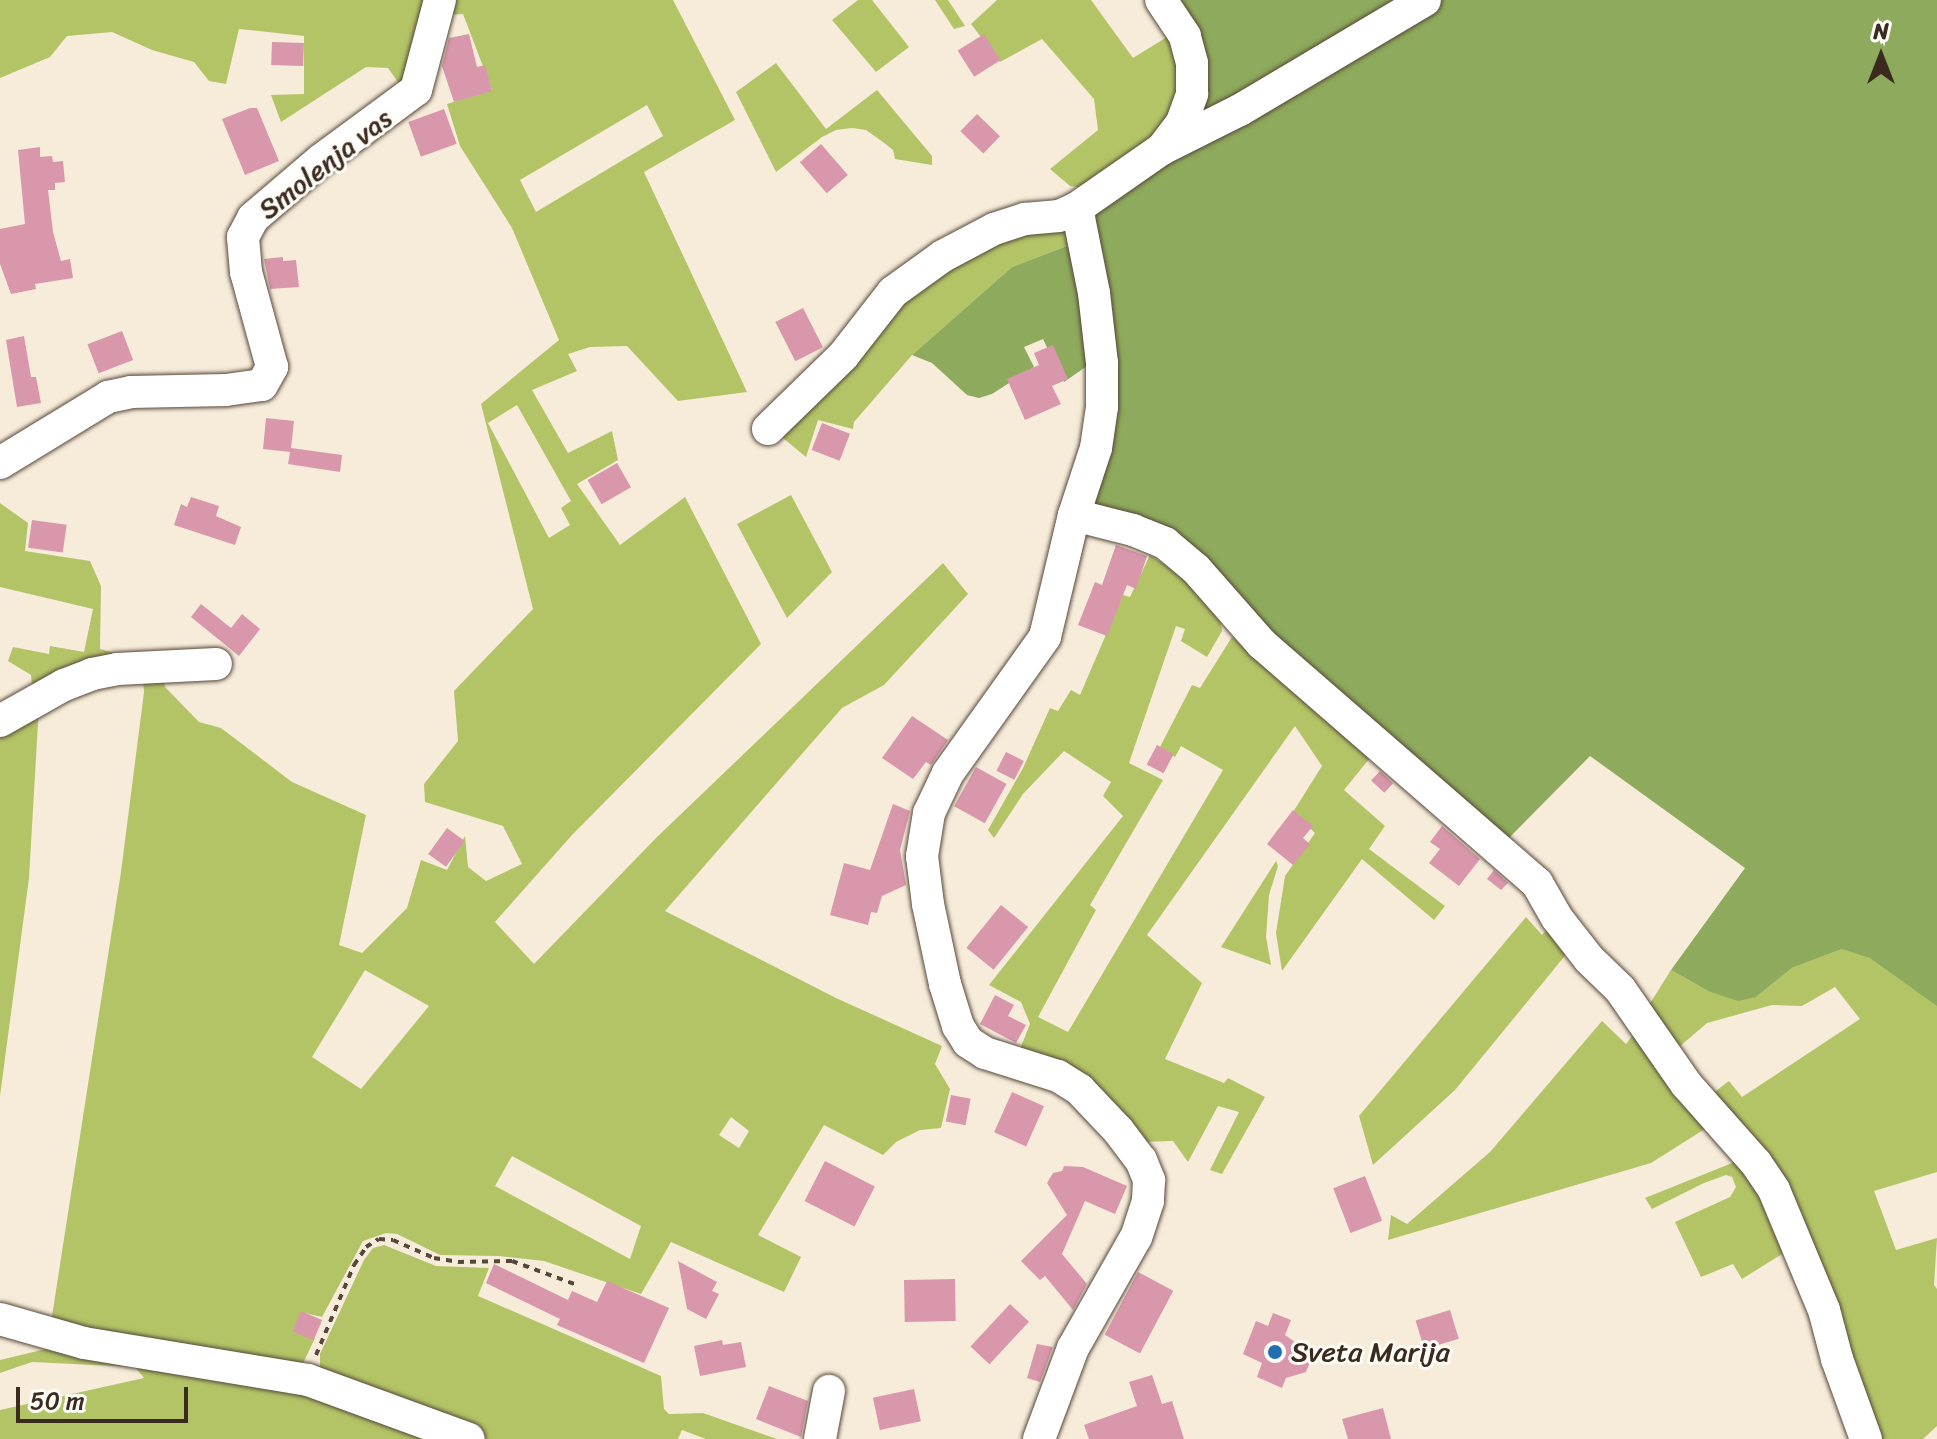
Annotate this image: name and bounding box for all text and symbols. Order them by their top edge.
text: N [1873,12,1889,51]
north arrow [1841,16,1921,96]
street label: Smolenja vas [251,101,399,227]
place label: Sveta Marija [1291,1335,1449,1369]
marker: Sveta Marija [1266,1343,1284,1361]
scale bar [20,1371,192,1421]
text: 50 m [30,1380,85,1422]

